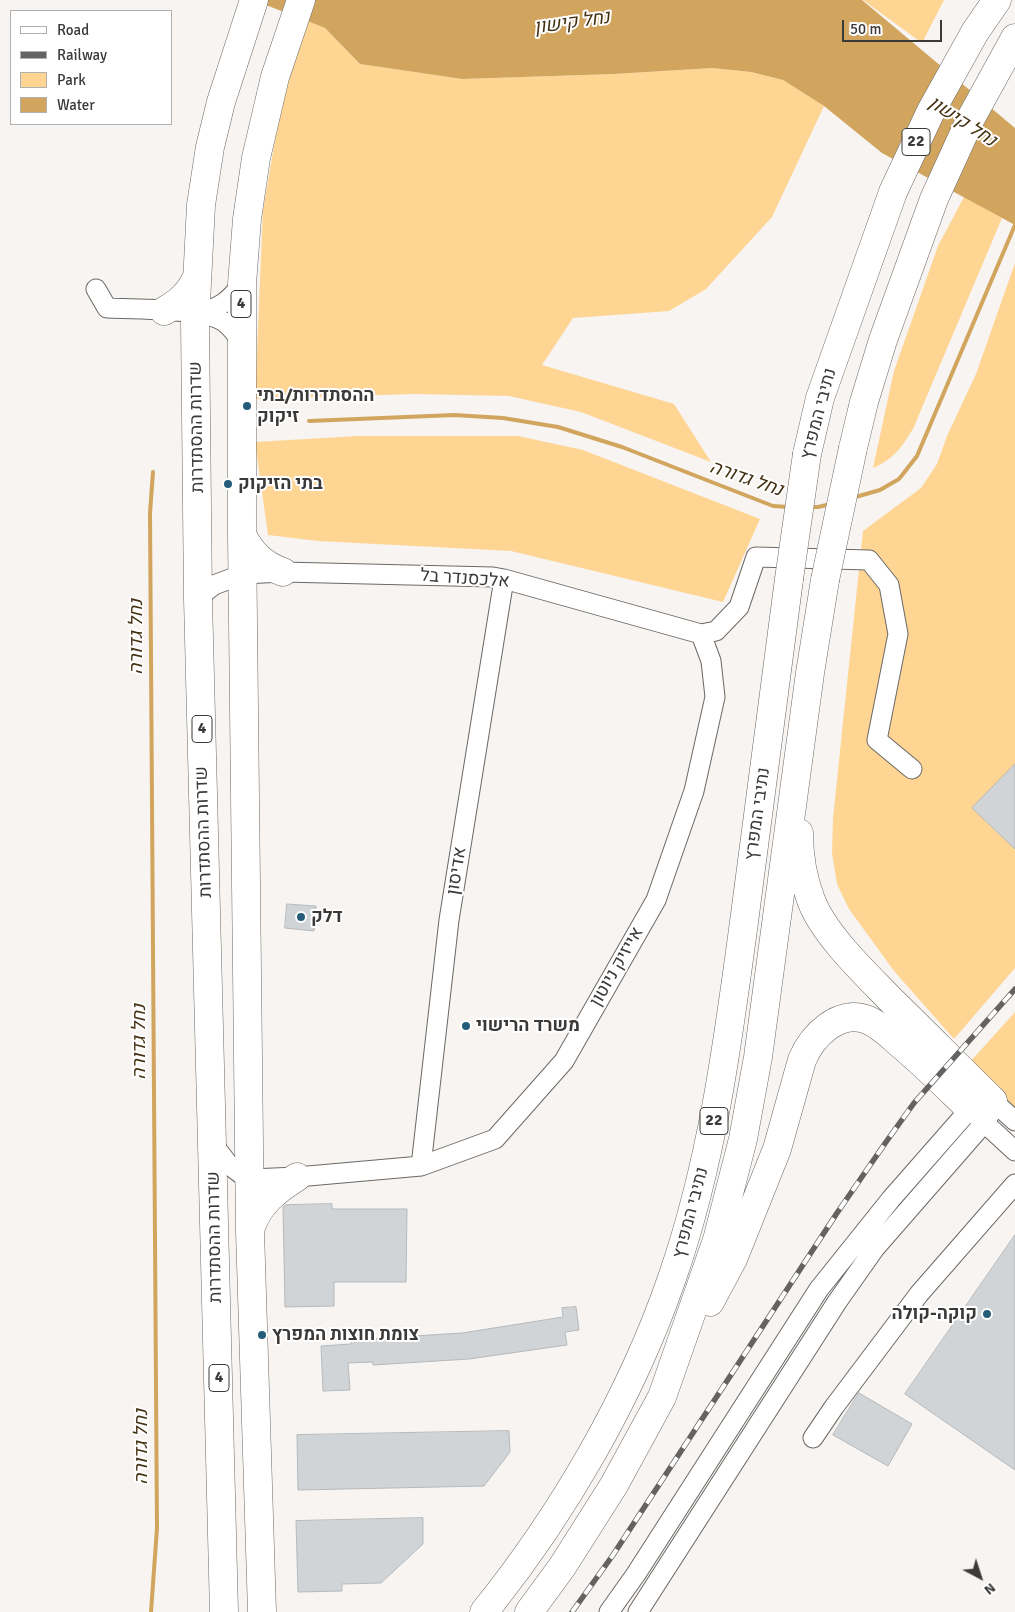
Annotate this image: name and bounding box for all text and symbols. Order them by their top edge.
water label: נחל קישון [533,6,611,40]
legend [10,10,172,125]
scale bar [845,10,945,42]
text: 50 m [850,20,881,38]
text: Road [57,21,89,39]
text: Railway [57,46,107,64]
text: Park [57,71,86,89]
water label: נחל קישון [924,92,1000,152]
text: Water [57,96,95,114]
road number: 22 [902,128,930,156]
road number: 4 [231,290,251,318]
street label: שדרות ההסתדרות [185,361,209,493]
street label: נתיבי המפרץ [796,366,842,462]
place label: ההסתדרות/בתי זיקוק [257,385,375,428]
marker: ההסתדרות/בתי זיקוק [241,400,253,412]
water label: נחל גדורה [707,456,785,502]
place label: בתי הזיקוק [238,473,323,495]
marker: בתי הזיקוק [222,478,234,490]
street label: אלכסנדר בל [420,565,510,593]
water label: נחל גדורה [126,599,148,675]
road number: 4 [192,716,212,742]
street label: שדרות ההסתדרות [191,766,217,898]
street label: נתיבי המפרץ [741,766,775,862]
street label: אדיסון [443,845,471,897]
place label: דלק [311,906,343,928]
marker: דלק [295,911,307,923]
street label: אייזיק ניוטון [586,923,648,1011]
water label: נחל גדורה [129,1004,151,1080]
place label: משרד הרישוי [476,1015,580,1037]
marker: משרד הרישוי [460,1020,472,1032]
road number: 22 [700,1108,728,1134]
street label: נתיבי המפרץ [668,1165,714,1261]
street label: שדרות ההסתדרות [203,1171,227,1303]
place label: קוקה-קולה [892,1303,977,1325]
marker: קוקה-קולה [981,1308,993,1320]
place label: צומת חוצות המפרץ [272,1324,419,1346]
marker: צומת חוצות המפרץ [256,1329,268,1341]
road number: 4 [209,1365,229,1392]
water label: נחל גדורה [131,1409,153,1485]
north arrow [955,1552,1005,1602]
text: N [981,1579,999,1599]

